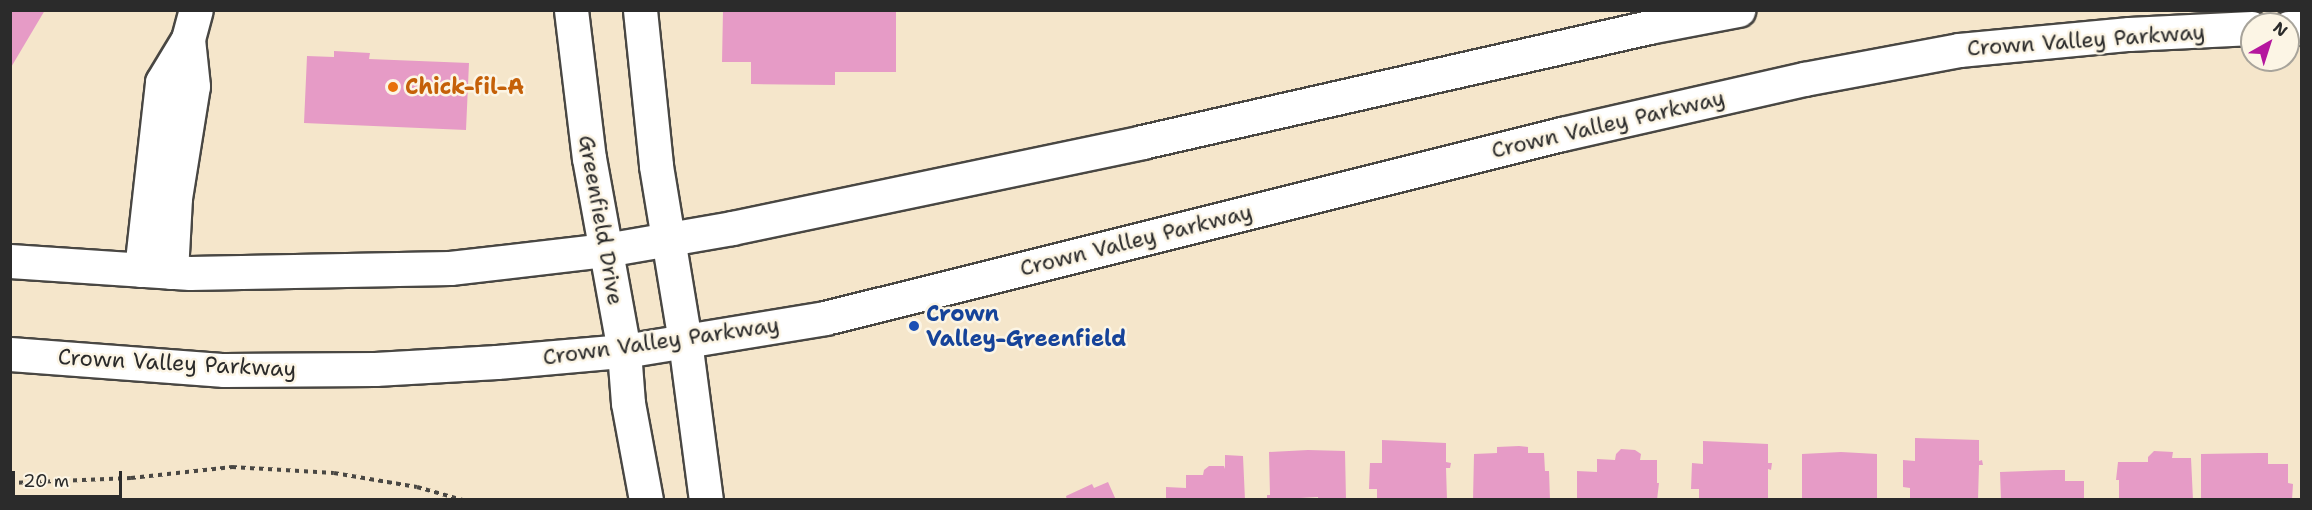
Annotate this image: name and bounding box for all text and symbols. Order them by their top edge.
north arrow [2240,12,2300,72]
text: N [2269,17,2292,41]
street label: Crown Valley Parkway [1966,19,2206,61]
place label: Chick-fil-A [405,74,524,100]
marker: Chick-fil-A [386,80,400,94]
street label: Crown Valley Parkway [1489,84,1727,164]
street label: Greenfield Drive [573,133,629,307]
street label: Crown Valley Parkway [1017,198,1255,282]
place label: Crown Valley-Greenfield [926,300,1127,352]
street label: Crown Valley Parkway [541,311,781,371]
marker: Crown Valley-Greenfield [907,319,921,333]
street label: Crown Valley Parkway [57,344,297,382]
scale bar [15,459,124,497]
text: 20 m [23,469,69,493]

